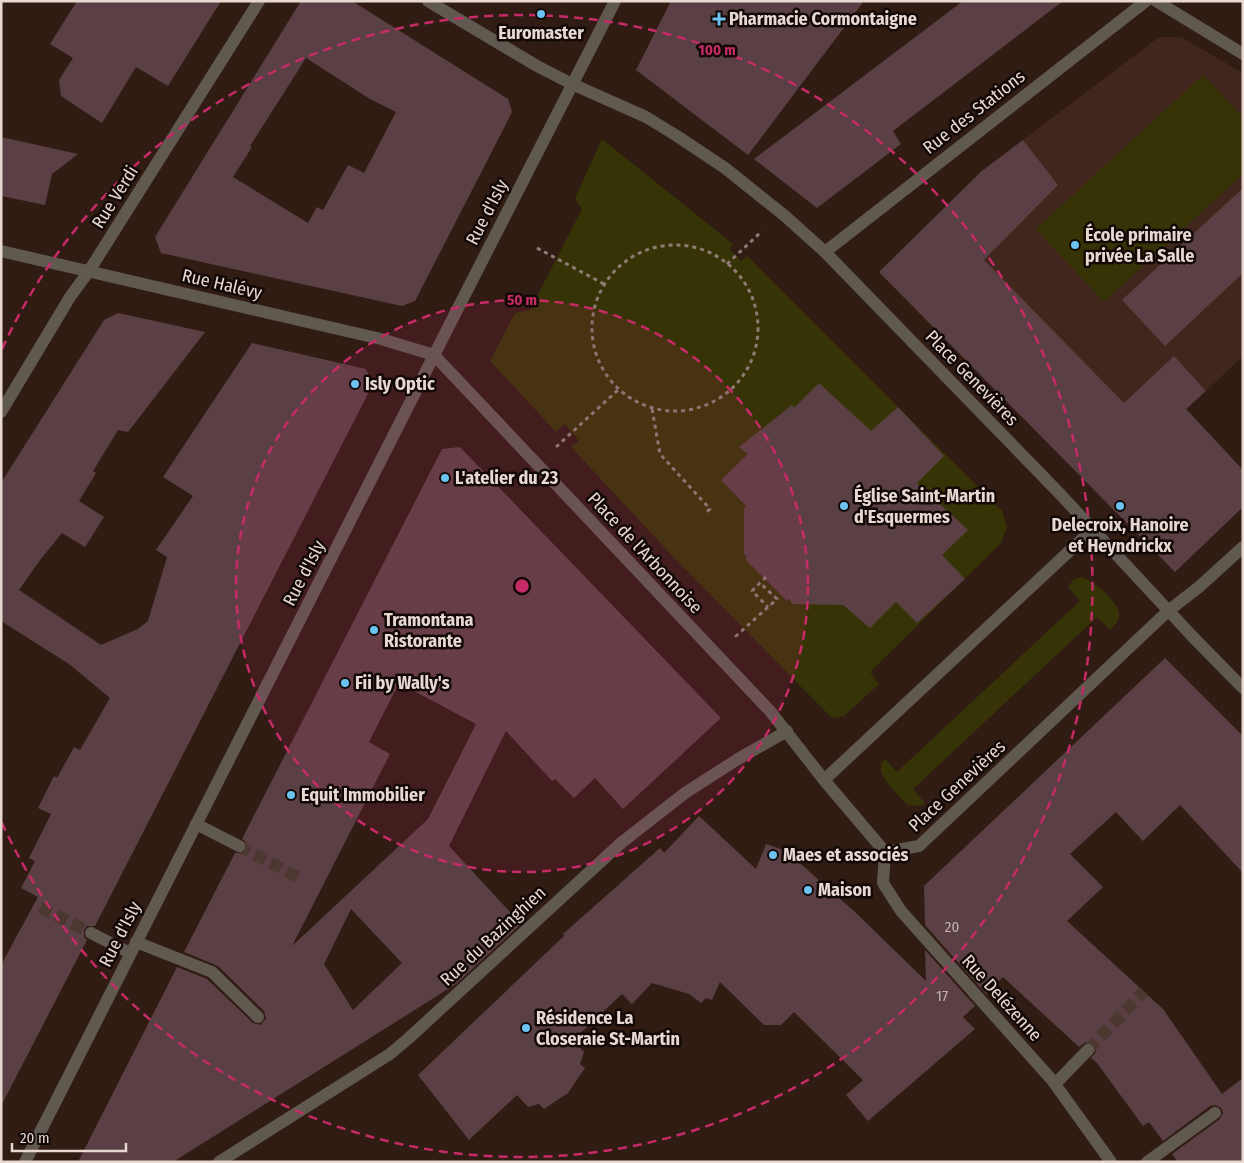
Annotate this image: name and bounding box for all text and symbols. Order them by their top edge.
marker: Euromaster [535,8,547,20]
place label: Pharmacie Cormontaigne [729,8,917,30]
marker: Pharmacie Cormontaigne [713,13,725,25]
place label: Euromaster [498,22,584,44]
text: 100 m [698,41,736,59]
street label: Rue des Stations [919,65,1030,159]
street label: Rue Verdi [87,162,143,232]
street label: Rue d'Isly [461,176,513,248]
place label: École primaire privée La Salle [1085,223,1194,267]
marker: École primaire privée La Salle [1069,239,1081,251]
street label: Rue Halévy [180,264,264,304]
text: 50 m [507,291,537,309]
street label: Place Genevières [921,326,1023,431]
place label: Isly Optic [365,373,435,395]
marker: Isly Optic [349,378,361,390]
place label: L'atelier du 23 [455,467,559,489]
marker: L'atelier du 23 [439,472,451,484]
place label: Église Saint-Martin d'Esquermes [854,484,995,528]
street label: Place de l'Arbonnoise [583,488,707,618]
marker: Église Saint-Martin d'Esquermes [838,500,850,512]
marker: Delecroix, Hanoire et Heyndrickx [1114,500,1126,512]
place label: Delecroix, Hanoire et Heyndrickx [1051,514,1189,557]
street label: Rue d'Isly [278,537,330,609]
centre of rings [513,577,531,595]
place label: Tramontana Ristorante [384,609,474,652]
marker: Tramontana Ristorante [368,624,380,636]
place label: Fii by Wally's [355,672,450,694]
marker: Fii by Wally's [339,677,351,689]
street label: Place Genevières [904,735,1010,837]
place label: Equit Immobilier [301,784,425,806]
marker: Equit Immobilier [285,789,297,801]
place label: Maes et associés [783,844,909,866]
marker: Maes et associés [767,849,779,861]
place label: Maison [818,879,872,901]
street label: Rue du Bazinghien [436,881,550,991]
marker: Maison [802,884,814,896]
street label: Rue d'Isly [94,898,146,970]
house number: 20 [945,918,959,936]
street label: Rue Delézenne [957,950,1047,1046]
house number: 17 [936,987,948,1005]
place label: Résidence La Closeraie St-Martin [536,1007,680,1050]
marker: Résidence La Closeraie St-Martin [520,1022,532,1034]
scale bar [12,1120,126,1152]
text: 20 m [20,1129,50,1147]

